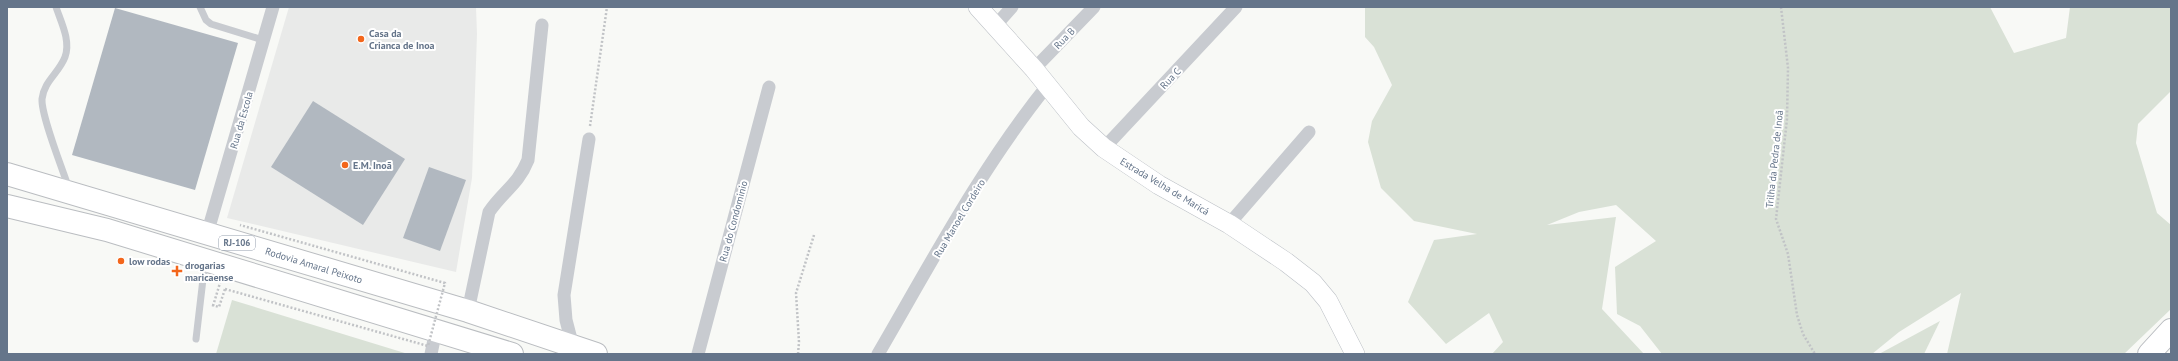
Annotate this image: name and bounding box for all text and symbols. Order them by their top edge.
street label: Rua B [1051,25,1078,52]
place label: Casa da Crianca de Inoa [369,27,435,52]
marker: Casa da Crianca de Inoa [356,34,366,44]
street label: Rua C [1157,65,1184,92]
street label: Rua da Escola [227,90,256,150]
street label: Trilha da Pedra de Inoã [1763,110,1786,209]
street label: Estrada Velha de Maricá [1118,155,1212,218]
place label: E.M. Inoã [353,159,392,172]
marker: E.M. Inoã [340,160,350,170]
street label: Rua Manoel Cordeiro [931,177,988,260]
street label: Rua do Condominio [716,179,751,263]
road number: RJ-106 [219,236,255,250]
street label: Rodovia Amaral Peixoto [264,244,364,286]
place label: low rodas [129,255,170,268]
marker: low rodas [116,256,126,266]
place label: drogarias maricaense [185,259,233,284]
marker: drogarias maricaense [172,266,182,276]

